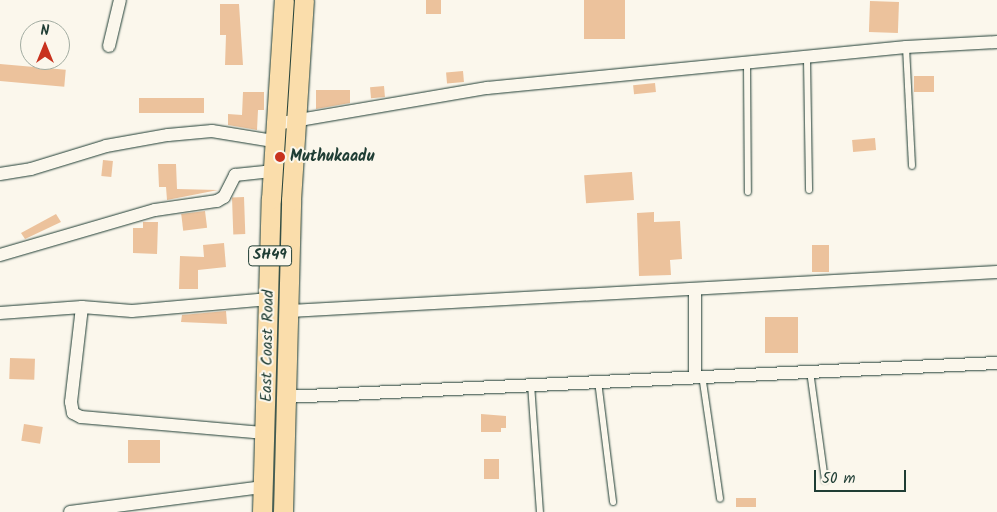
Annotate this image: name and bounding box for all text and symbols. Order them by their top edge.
north arrow [20,20,70,70]
text: N [41,20,49,42]
place label: Muthukaadu [290,147,374,167]
marker: Muthukaadu [274,151,286,163]
road number: SH49 [248,244,292,268]
street label: East Coast Road [257,290,279,402]
scale bar [817,460,910,492]
text: 50 m [822,467,856,491]

